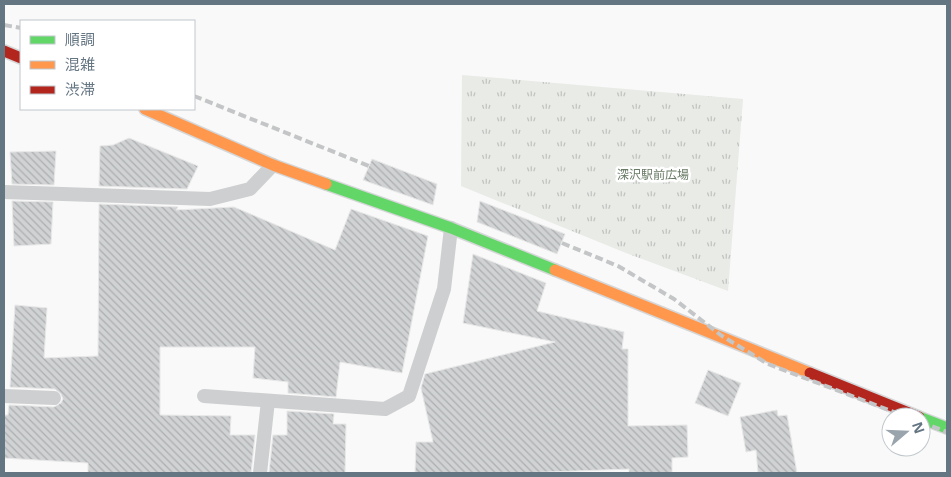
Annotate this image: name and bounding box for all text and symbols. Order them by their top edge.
legend [20,20,195,110]
text: 順調 [65,29,95,49]
text: 混雑 [65,54,95,74]
text: 渋滞 [65,79,95,99]
park label: 深沢駅前広場 [617,166,689,183]
north arrow [881,407,931,457]
text: N [908,419,930,436]

